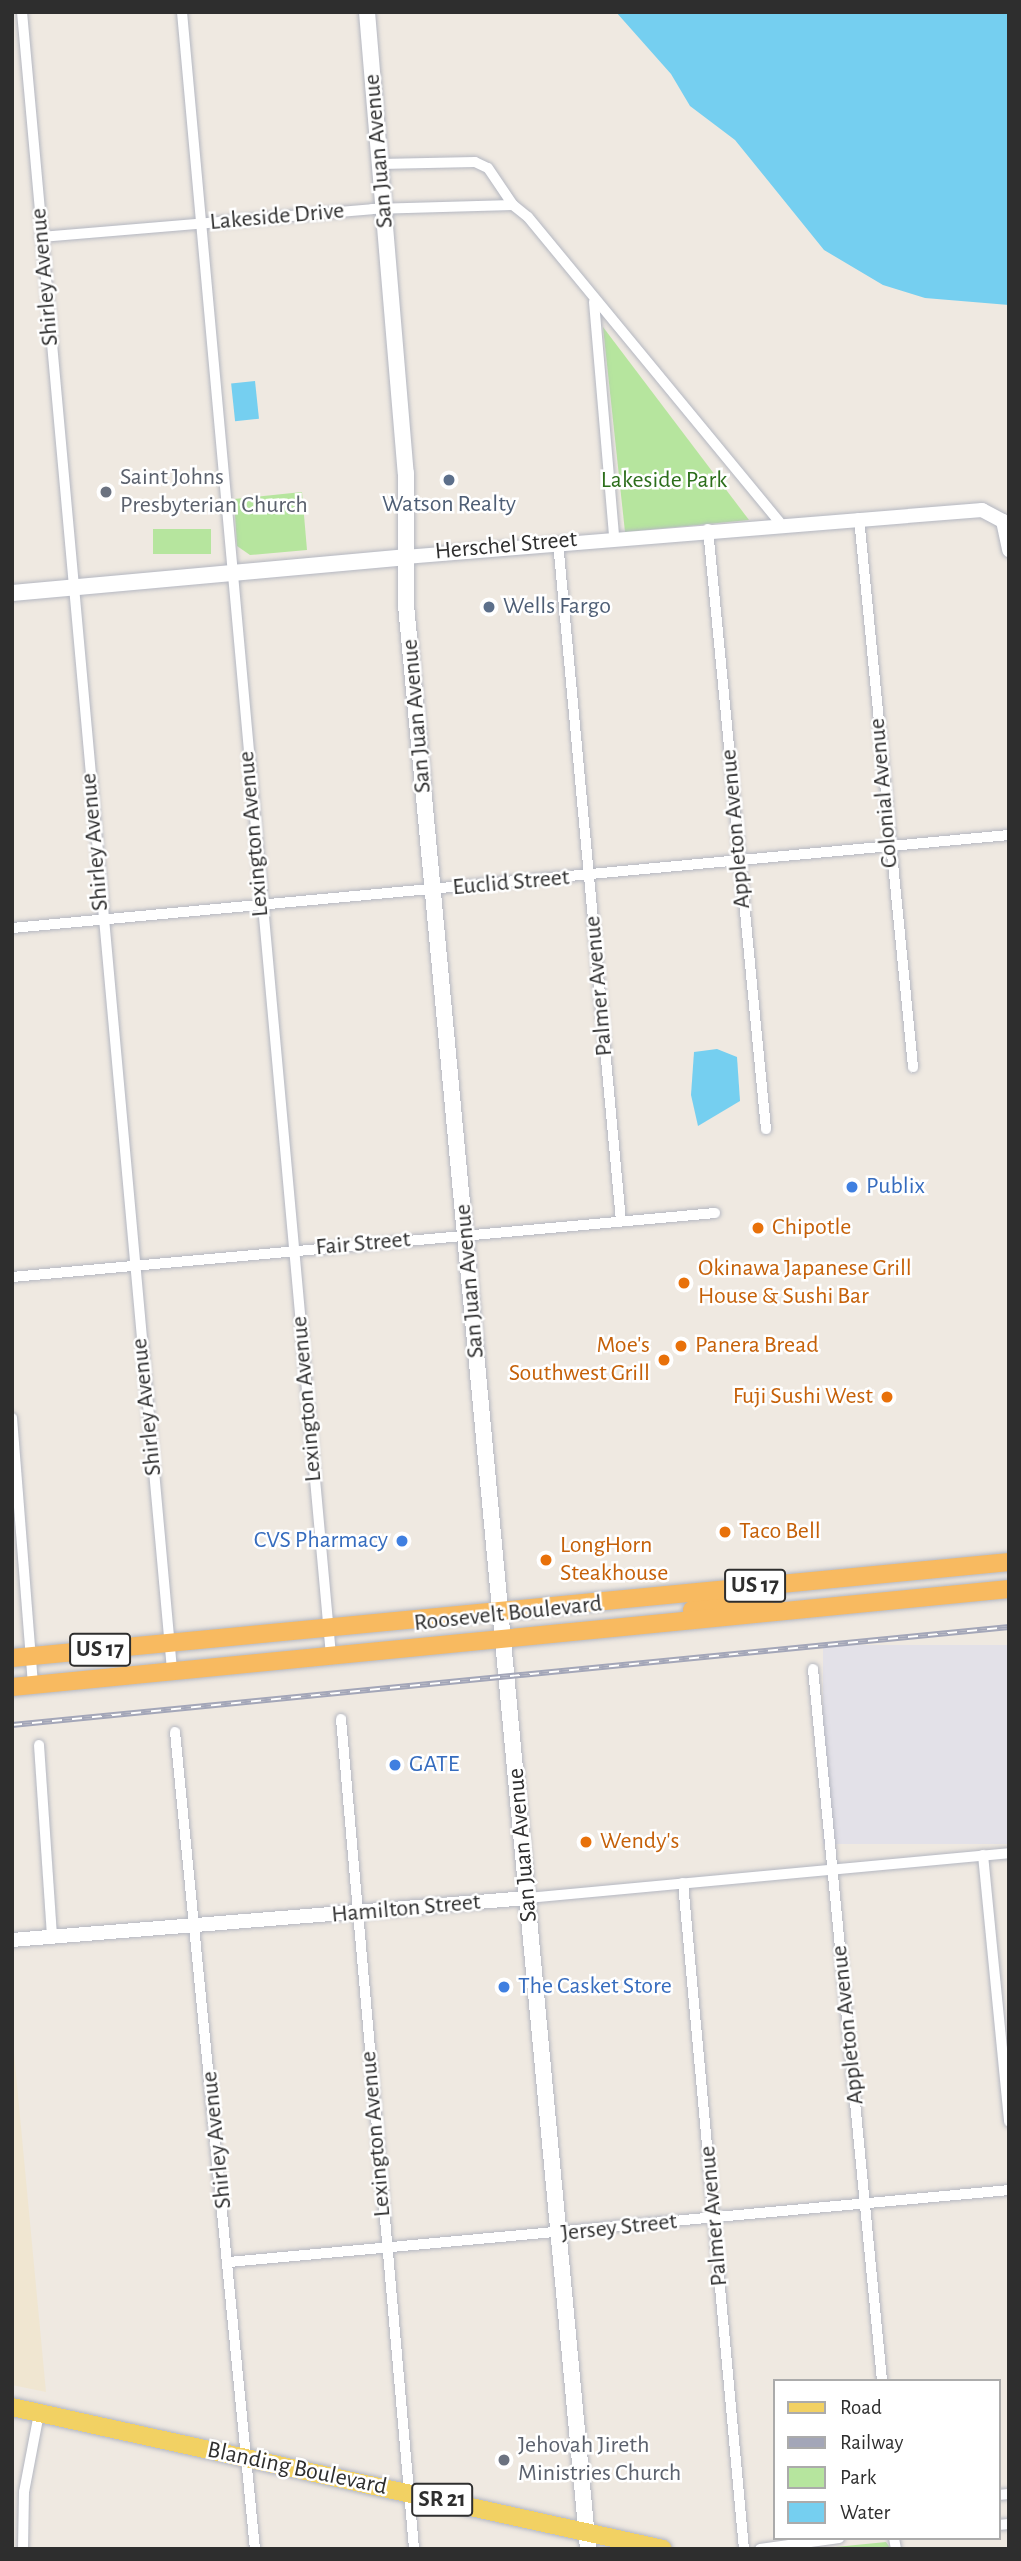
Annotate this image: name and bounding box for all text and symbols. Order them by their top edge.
street label: San Juan Avenue [358,73,400,229]
street label: Lakeside Drive [209,197,345,237]
street label: Shirley Avenue [25,207,65,347]
place label: Saint Johns Presbyterian Church [120,464,308,520]
park label: Lakeside Park [601,467,727,495]
marker: Watson Realty [441,472,457,488]
marker: Saint Johns Presbyterian Church [98,484,114,500]
place label: Watson Realty [382,491,516,519]
street label: Herschel Street [434,525,578,567]
place label: Wells Fargo [503,593,611,621]
marker: Wells Fargo [481,599,497,615]
street label: San Juan Avenue [396,638,438,794]
street label: Colonial Avenue [863,717,905,869]
street label: Appleton Avenue [715,748,757,910]
street label: Lexington Avenue [232,750,276,918]
street label: Shirley Avenue [75,772,115,912]
street label: Euclid Street [451,864,571,902]
street label: Palmer Avenue [579,915,619,1057]
place label: Publix [866,1173,925,1201]
marker: Publix [844,1179,860,1195]
street label: San Juan Avenue [449,1203,491,1359]
place label: Chipotle [772,1214,851,1242]
marker: Chipotle [750,1220,766,1236]
street label: Fair Street [315,1226,411,1262]
place label: Okinawa Japanese Grill House & Sushi Bar [698,1255,912,1311]
marker: Okinawa Japanese Grill House & Sushi Bar [676,1275,692,1291]
street label: Lexington Avenue [285,1315,329,1483]
place label: Moe's Southwest Grill [509,1332,650,1388]
place label: Panera Bread [695,1332,819,1360]
street label: Shirley Avenue [125,1337,169,1477]
marker: Panera Bread [673,1338,689,1354]
marker: Moe's Southwest Grill [656,1352,672,1368]
place label: Fuji Sushi West [733,1383,873,1411]
marker: Fuji Sushi West [879,1389,895,1405]
place label: Taco Bell [739,1518,821,1546]
marker: Taco Bell [717,1524,733,1540]
place label: CVS Pharmacy [254,1527,388,1555]
place label: LongHorn Steakhouse [560,1532,668,1588]
marker: CVS Pharmacy [394,1533,410,1549]
marker: LongHorn Steakhouse [538,1552,554,1568]
road number: US 17 [724,1567,786,1606]
street label: Roosevelt Boulevard [413,1590,603,1638]
road number: US 17 [68,1630,132,1670]
place label: GATE [409,1751,459,1779]
marker: GATE [387,1757,403,1773]
street label: San Juan Avenue [502,1767,544,1923]
place label: Wendy's [600,1828,679,1856]
marker: Wendy's [578,1834,594,1850]
street label: Hamilton Street [330,1888,482,1930]
street label: Appleton Avenue [825,1944,871,2106]
place label: The Casket Store [518,1973,672,2001]
marker: The Casket Store [496,1979,512,1995]
street label: Lexington Avenue [354,2050,398,2218]
street label: Shirley Avenue [195,2070,239,2210]
street label: Palmer Avenue [694,2145,734,2287]
street label: Jersey Street [560,2208,678,2248]
legend [772,2379,1000,2540]
text: Road [840,2397,882,2418]
place label: Jehovah Jireth Ministries Church [518,2432,681,2488]
text: Railway [840,2432,903,2453]
street label: Blanding Boulevard [205,2436,389,2502]
marker: Jehovah Jireth Ministries Church [496,2452,512,2468]
text: Park [840,2467,876,2488]
road number: SR 21 [410,2480,474,2520]
text: Water [840,2502,890,2523]

